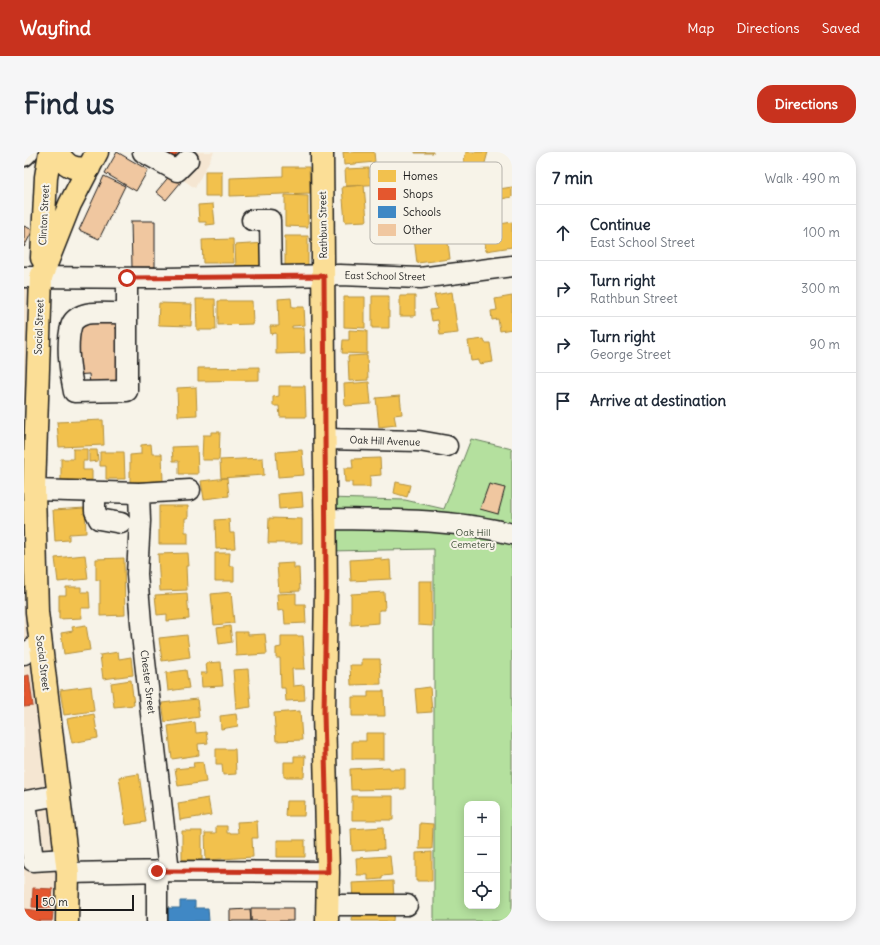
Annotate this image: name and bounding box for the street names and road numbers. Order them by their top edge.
street label: Clinton Street [36,184,52,246]
street label: Rathbun Street [316,191,330,259]
street label: East School Street [345,269,426,283]
street label: Social Street [32,298,46,355]
street label: Oak Hill Avenue [349,433,421,449]
street label: Social Street [33,635,53,692]
street label: Chester Street [138,649,158,715]

